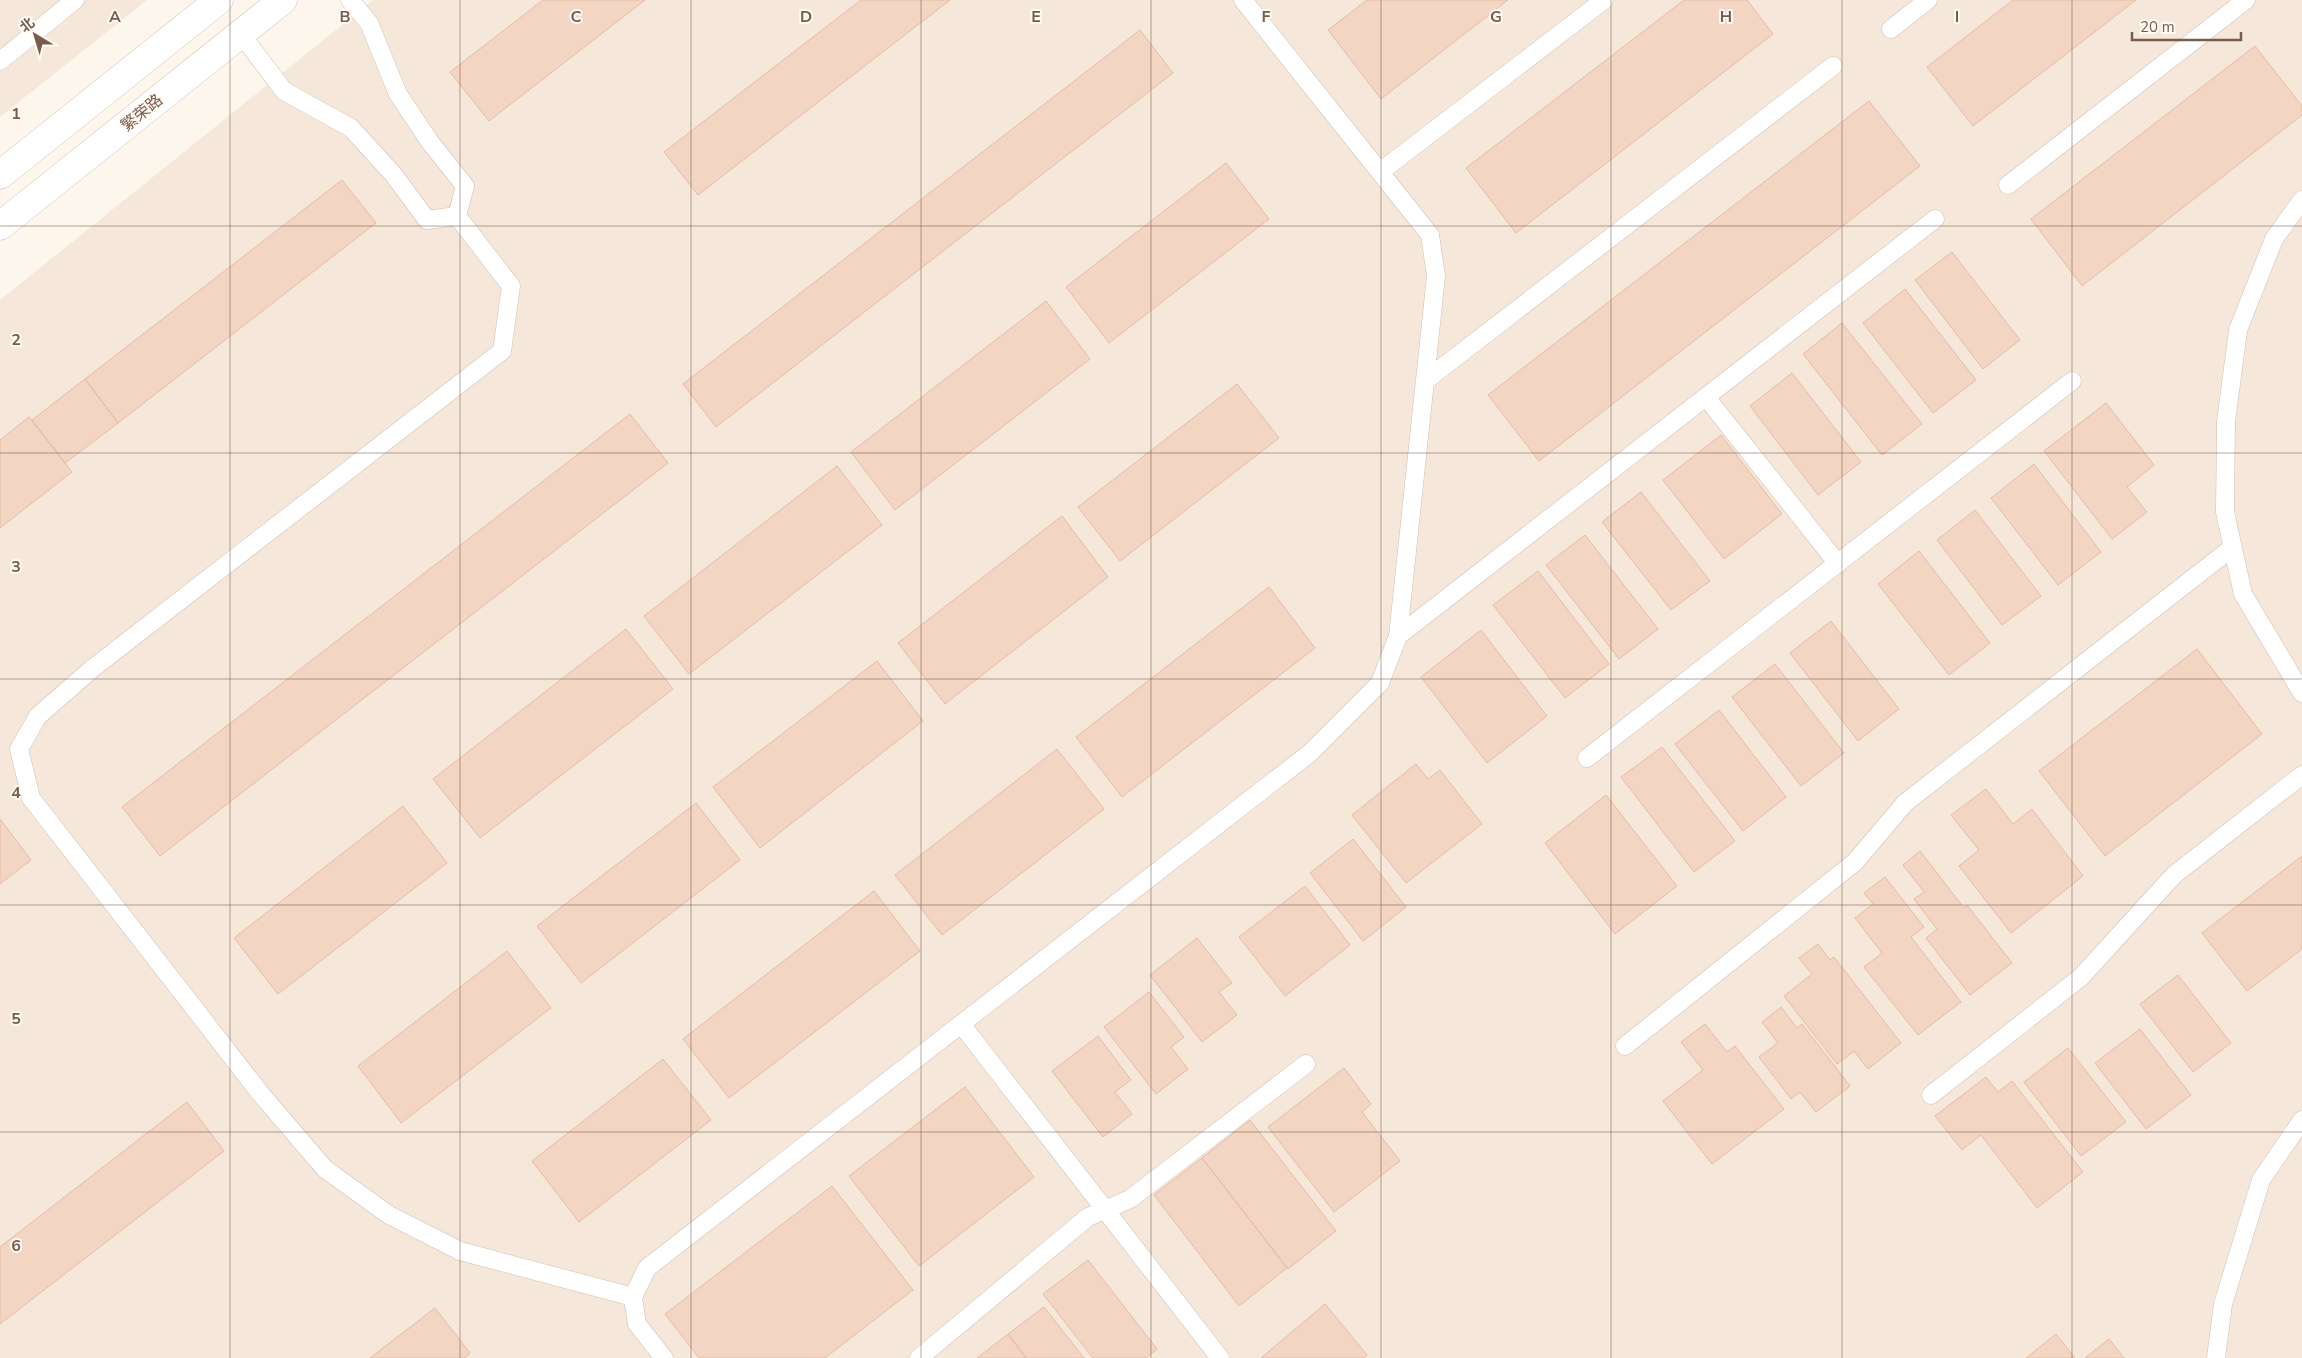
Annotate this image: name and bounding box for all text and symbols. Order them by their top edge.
text: A [109,6,121,28]
text: B [339,6,351,28]
text: C [571,6,582,28]
text: D [800,6,812,28]
text: E [1031,6,1041,28]
text: F [1262,6,1271,28]
text: G [1490,6,1502,28]
text: H [1720,6,1732,28]
text: I [1955,6,1959,28]
north arrow [10,10,60,60]
scale bar [2132,10,2241,42]
text: 北 [16,13,39,37]
text: 20 m [2140,17,2175,37]
street label: 繁荣路 [116,89,168,137]
text: 1 [11,103,21,125]
text: 2 [11,329,21,351]
text: 3 [11,556,21,578]
text: 4 [11,782,21,804]
text: 5 [11,1008,21,1030]
text: 6 [11,1235,21,1257]

